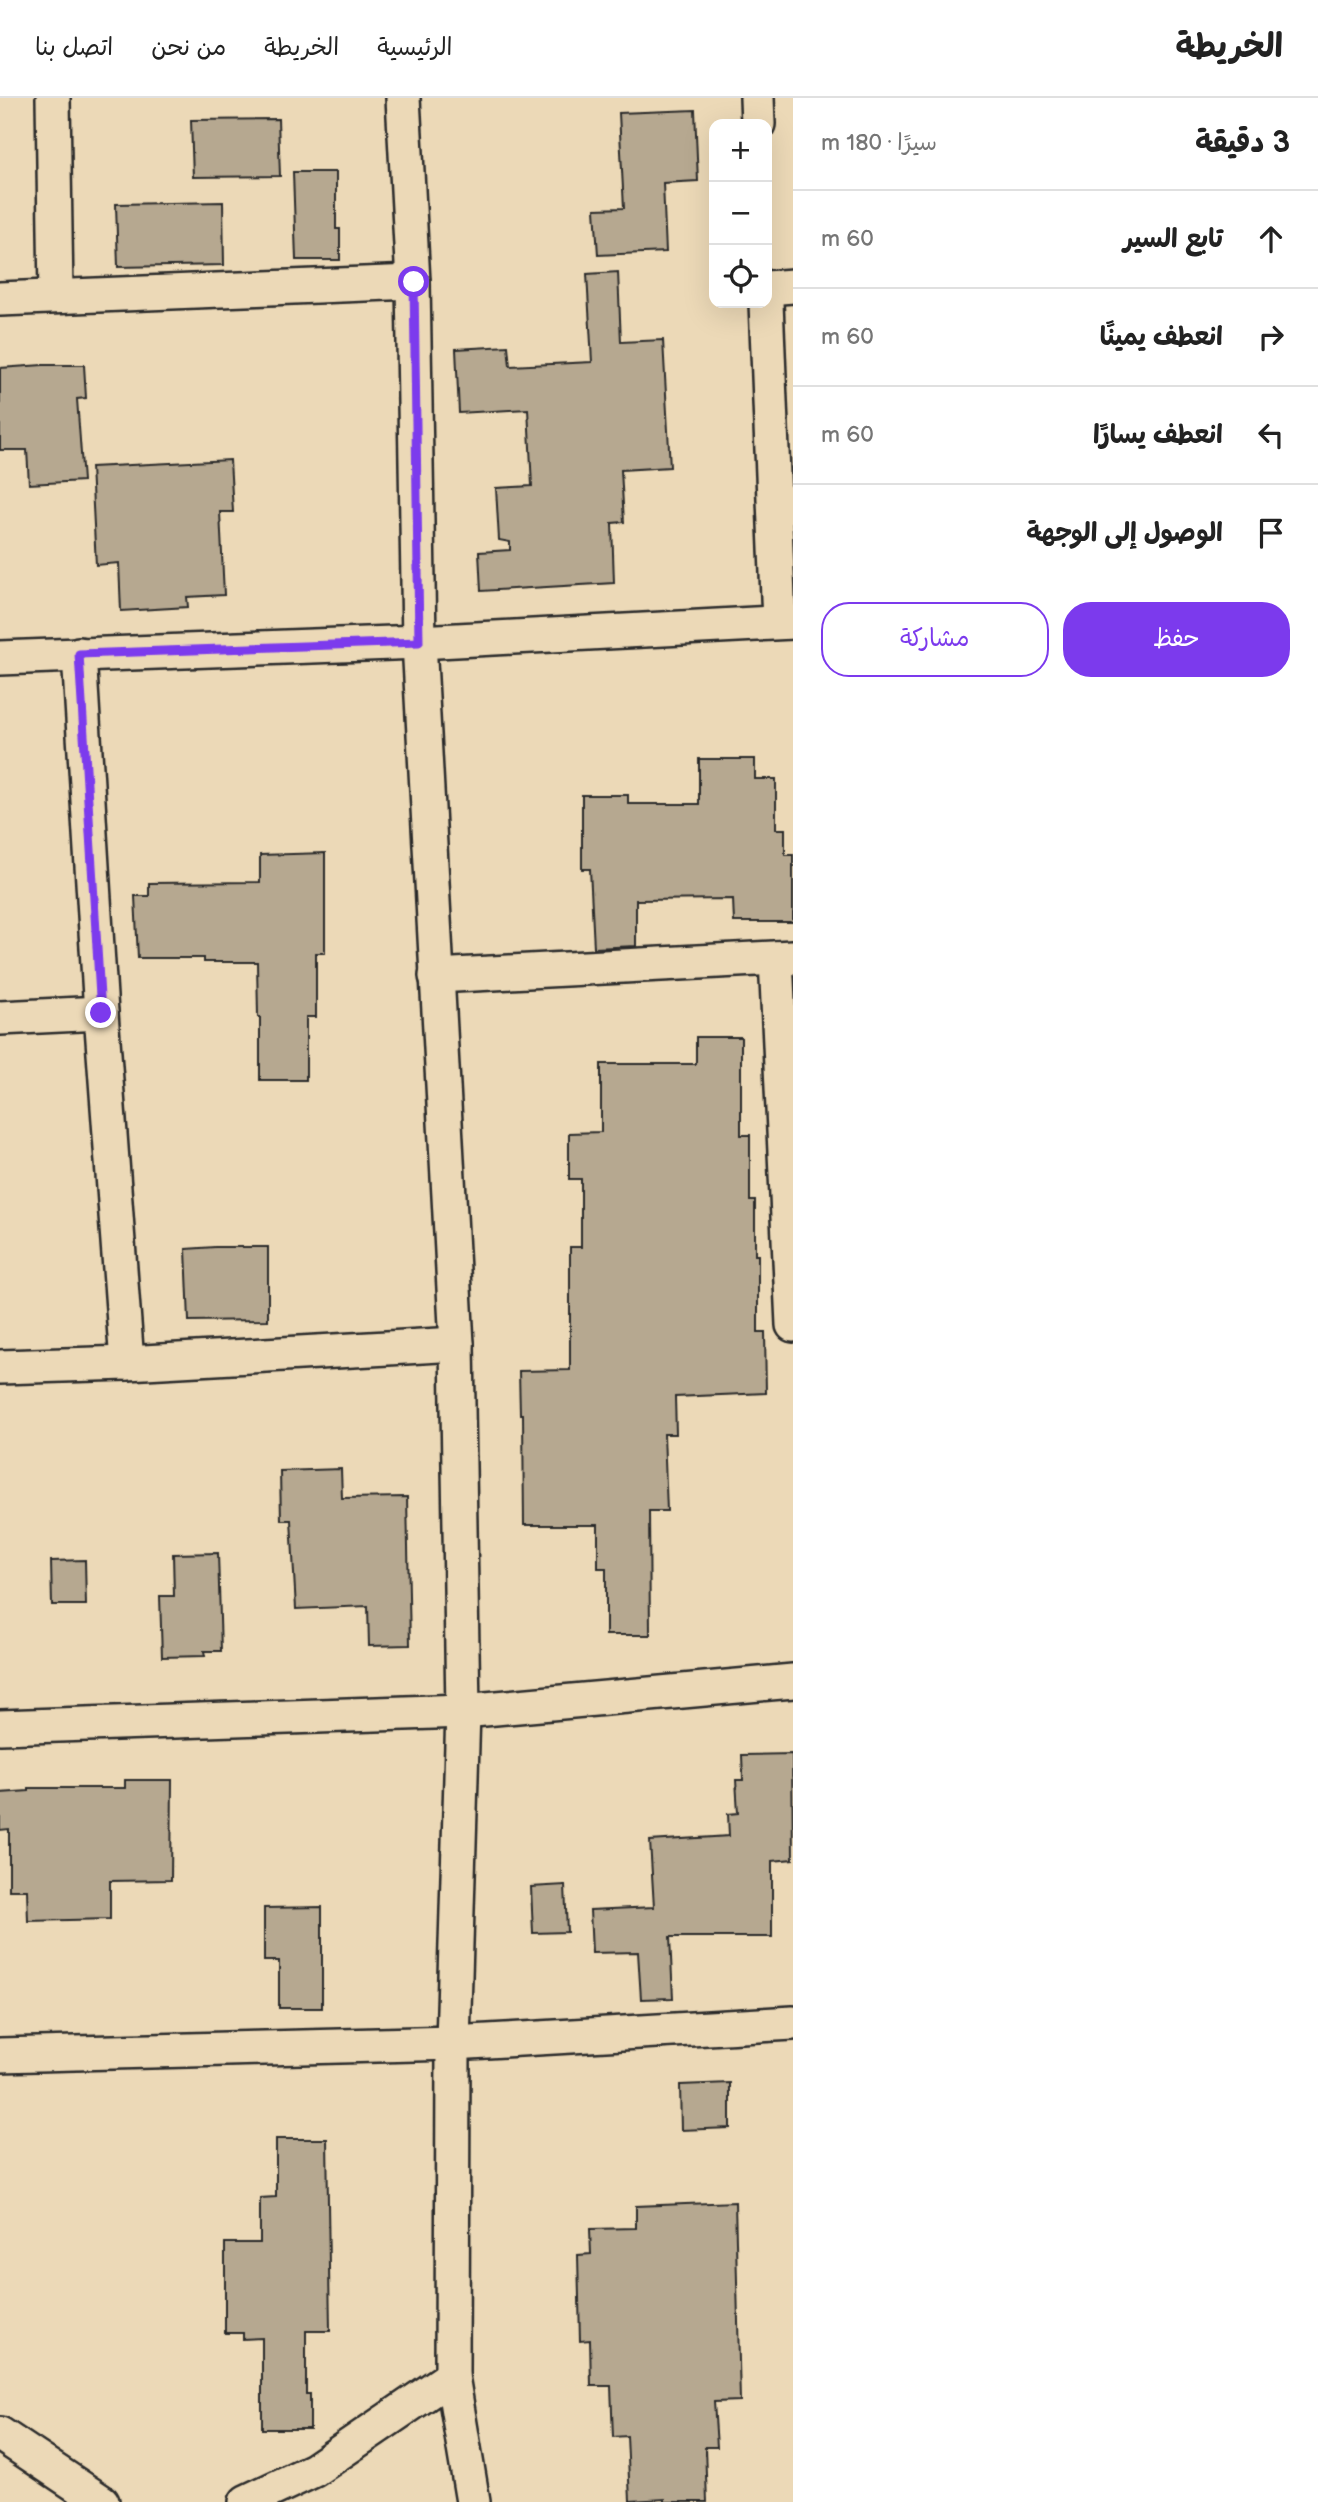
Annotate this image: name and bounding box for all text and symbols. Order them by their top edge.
text: الخريطة [1176,27,1283,67]
text: اتصل بنا [35,33,113,62]
text: من نحن [151,33,226,62]
text: الخريطة [264,33,339,62]
text: الرئيسية [377,33,453,62]
map controls [709,119,772,308]
button: + [709,119,772,182]
text: 3 دقيقة [1195,125,1290,161]
text: سيرًا · 180 m [821,129,937,157]
button: − [709,182,772,245]
icon: ahead [1252,220,1290,258]
text: تابع السير [1123,224,1223,255]
text: 60 m [821,225,874,253]
button: locate [709,245,772,308]
route start [398,266,429,297]
icon: right [1252,318,1290,356]
text: انعطف يمينًا [1100,322,1223,353]
text: 60 m [821,323,874,351]
icon: left [1252,416,1290,454]
text: انعطف يسارًا [1093,420,1223,451]
text: 60 m [821,421,874,449]
icon: arrive [1252,514,1290,552]
text: الوصول إلى الوجهة [1026,518,1223,549]
button: مشاركة [821,602,1049,677]
button: حفظ [1063,602,1290,677]
route end [85,997,116,1028]

